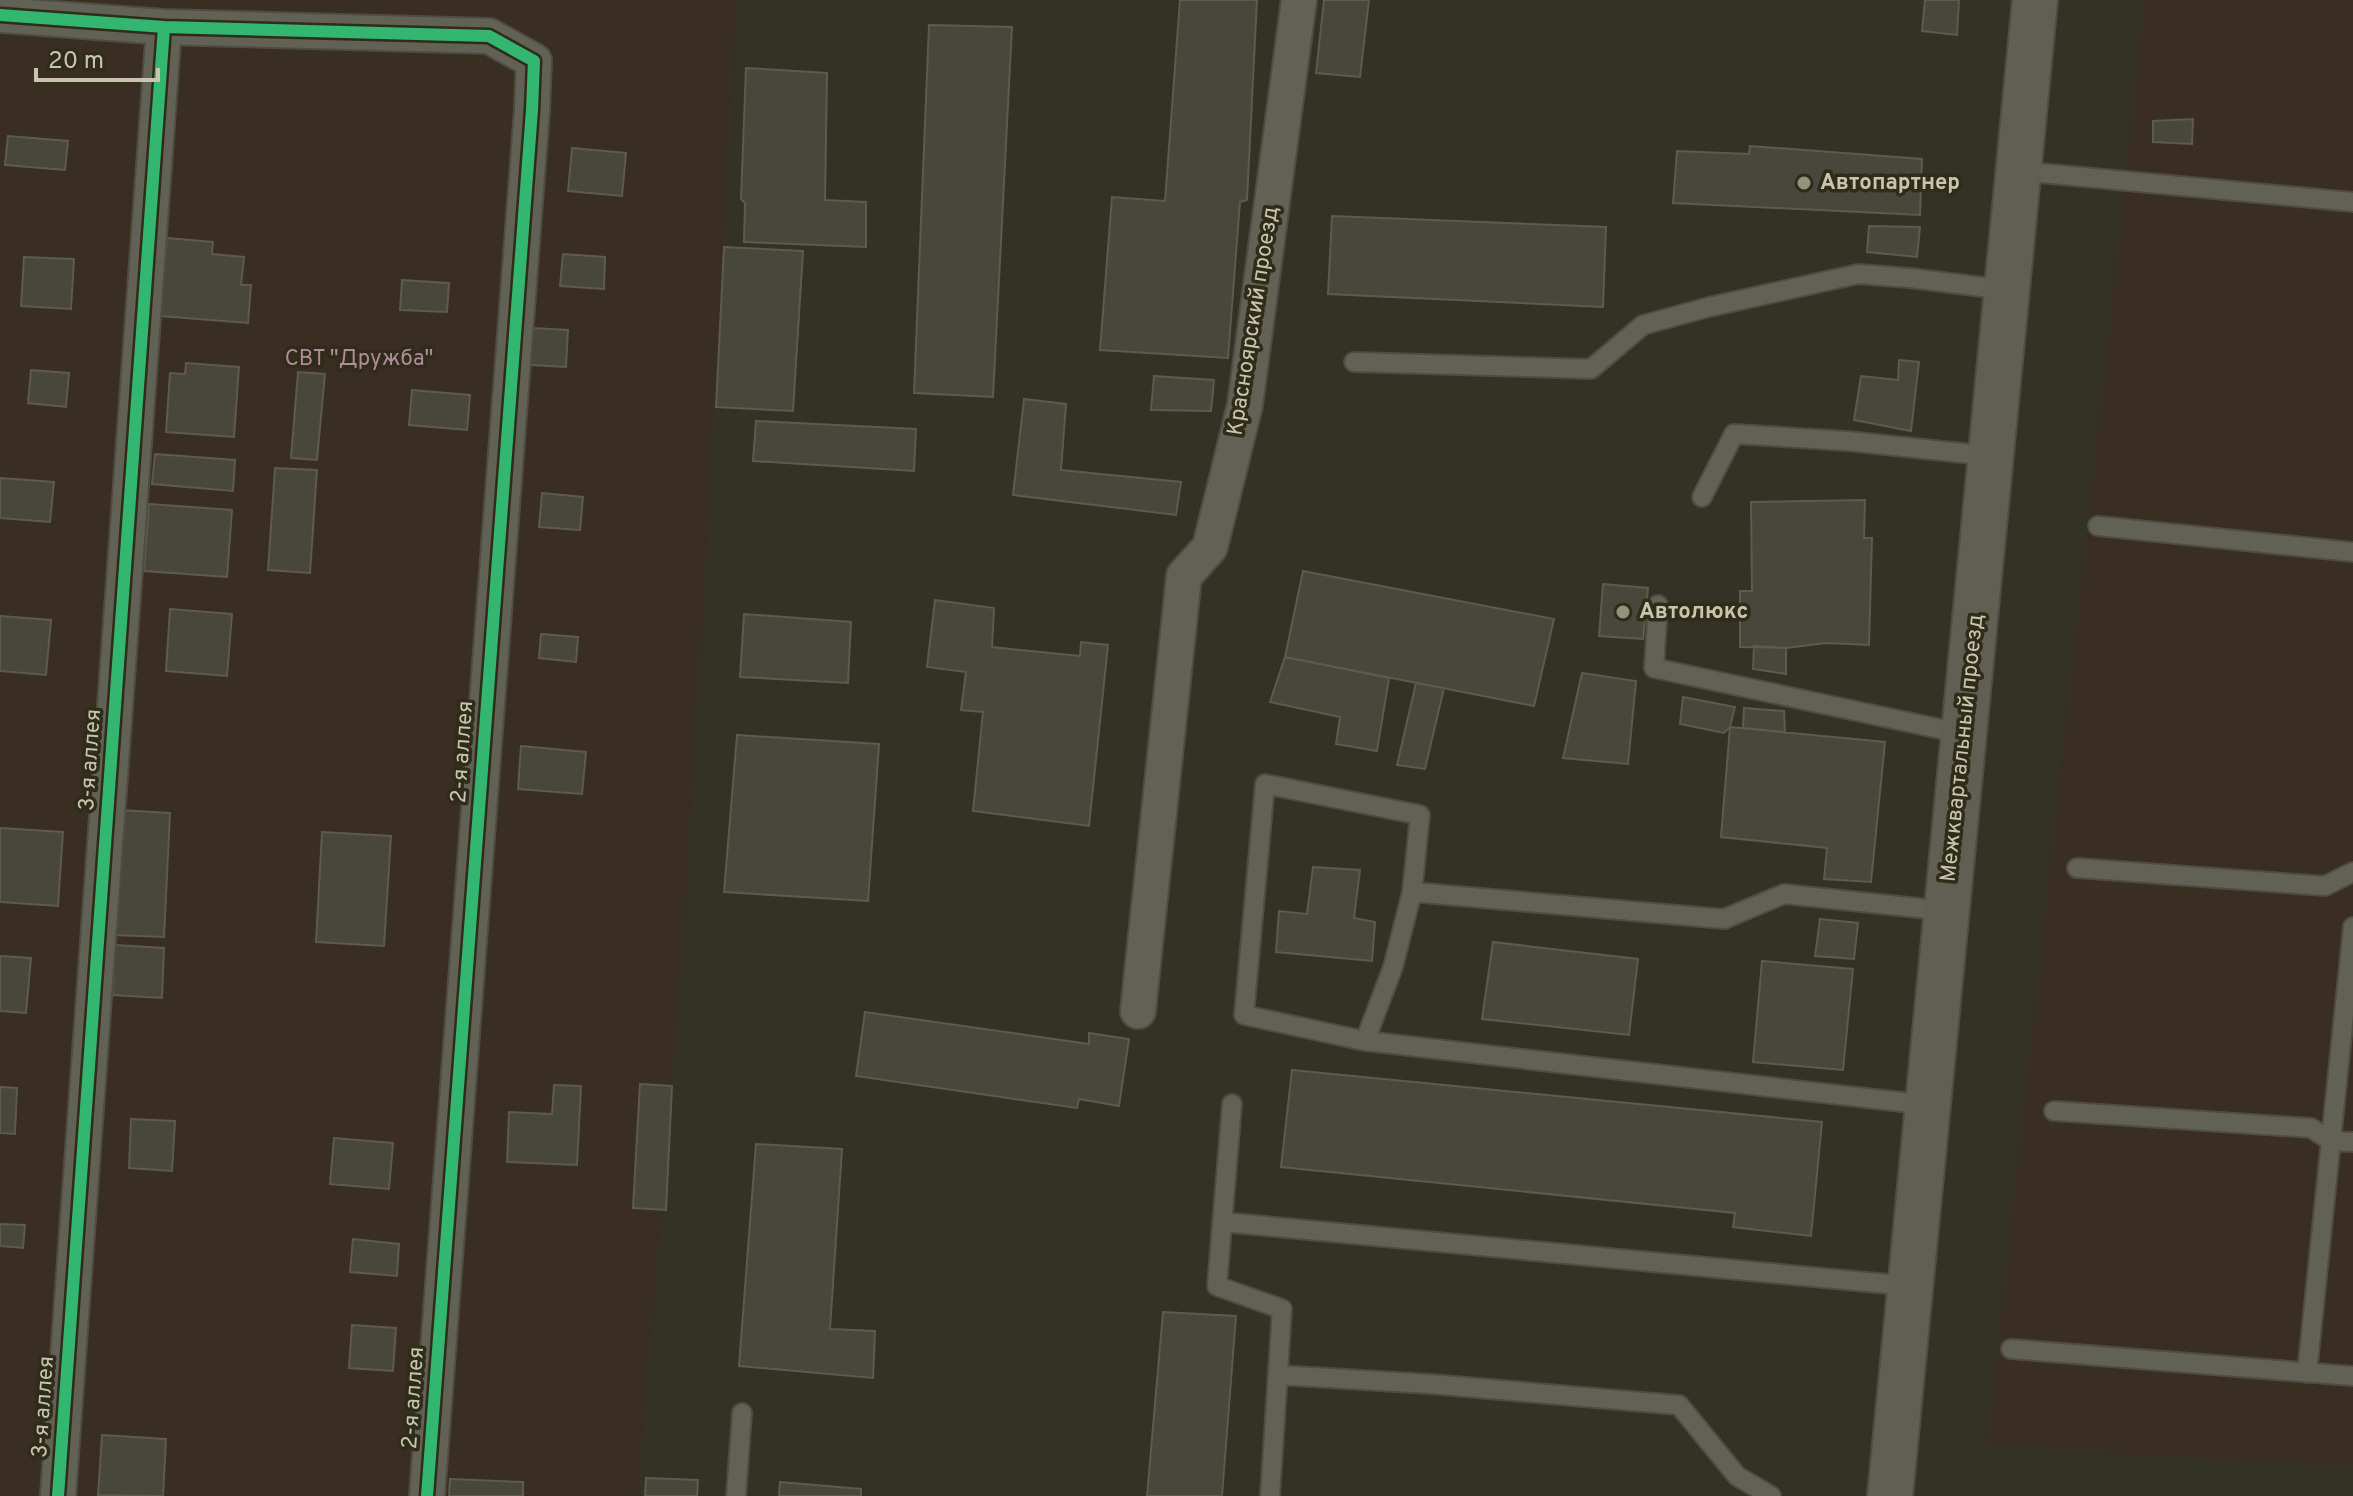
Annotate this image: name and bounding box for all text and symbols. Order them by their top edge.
scale bar [36,32,158,82]
text: 20 m [48,47,104,77]
place label: Автопартнер [1820,170,1960,197]
marker: Автопартнер [1795,174,1813,192]
street label: Красноярский проезд [1223,205,1285,437]
park label: СВТ "Дружба" [285,346,433,373]
place label: Автолюкс [1639,599,1748,626]
marker: Автолюкс [1614,603,1632,621]
street label: Межквартальный проезд [1935,613,1991,883]
street label: 2-я аллея [446,700,480,804]
street label: 3-я аллея [74,708,108,812]
street label: 2-я аллея [397,1346,431,1450]
street label: 3-я аллея [27,1355,61,1459]

